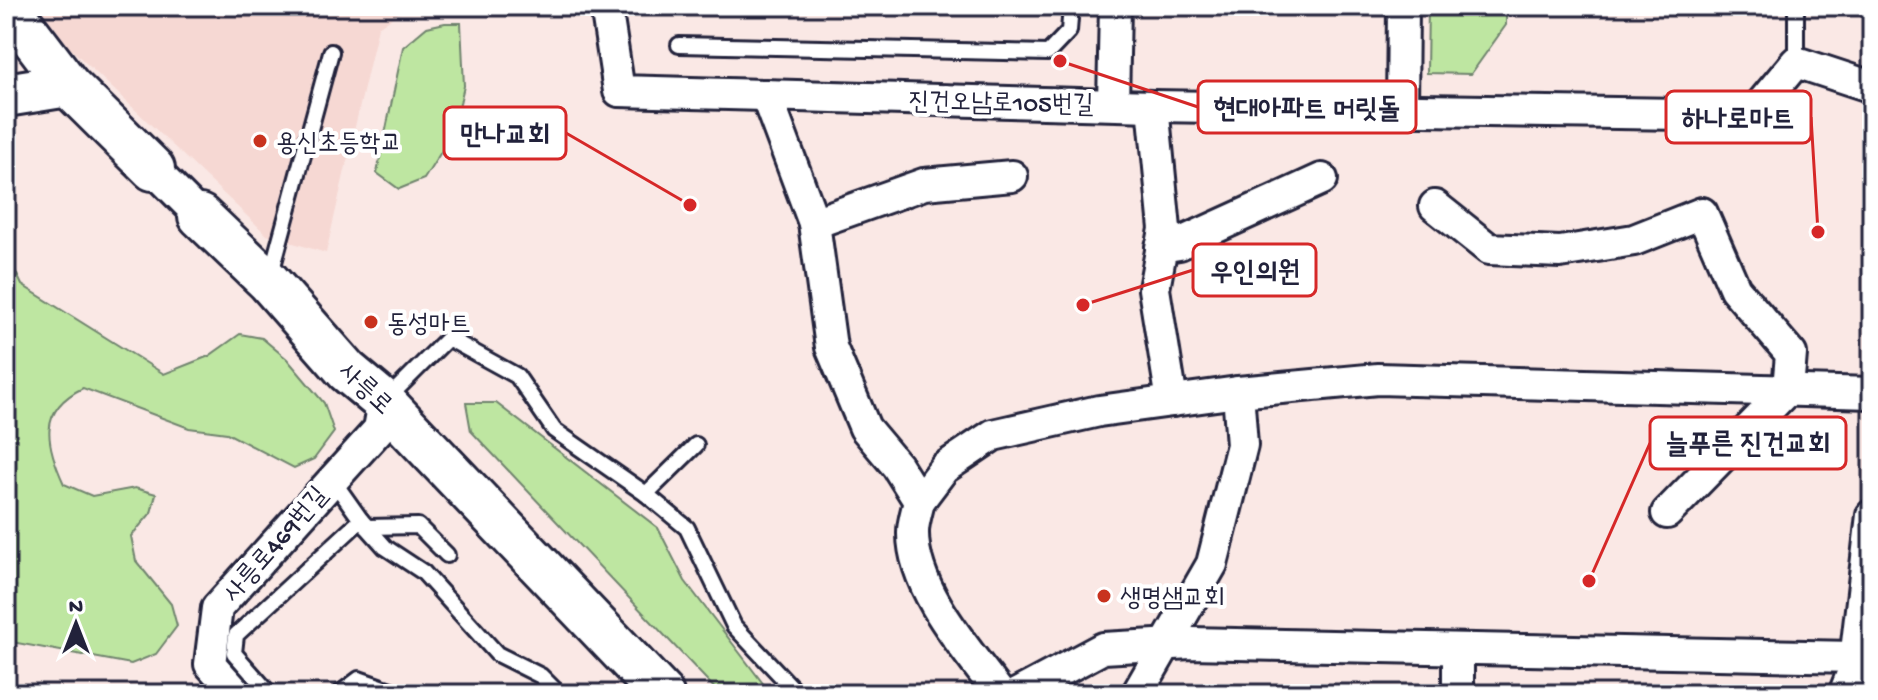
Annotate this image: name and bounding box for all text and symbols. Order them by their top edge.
callout: 현대아파트 머릿돌 [1198,81,1416,133]
street label: 진건오남로105번길 [908,88,1094,123]
callout: 하나로마트 [1666,91,1811,143]
text: 현대아파트 머릿돌 [1214,95,1400,128]
text: 하나로마트 [1682,105,1794,138]
callout: 만나교회 [444,107,566,159]
text: 만나교회 [460,121,550,154]
place label: 용신초등학교 [276,130,402,161]
marker: 용신초등학교 [251,132,269,150]
callout: 우인의원 [1193,244,1316,296]
text: 우인의원 [1210,258,1300,291]
place label: 동성마트 [387,311,471,342]
marker: 동성마트 [362,313,380,331]
street label: 사릉로 [330,358,397,423]
callout: 늘푸른 진건교회 [1650,417,1846,469]
text: 늘푸른 진건교회 [1666,430,1830,463]
street label: 사릉로469번길 [219,482,336,610]
north arrow [36,584,116,664]
place label: 생명샘교회 [1120,585,1225,616]
marker: 생명샘교회 [1095,587,1113,605]
text: N [69,595,83,621]

